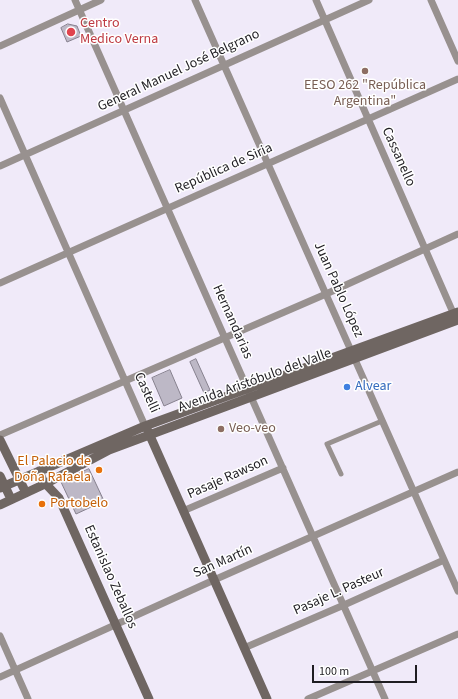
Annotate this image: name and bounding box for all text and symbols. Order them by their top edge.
place label: Centro Medico Verna [80,16,158,48]
marker: Centro Medico Verna [65,26,77,38]
street label: General Manuel José Belgrano [95,26,263,116]
marker: EESO 262 "República Argentina" [360,66,370,76]
place label: EESO 262 "República Argentina" [304,78,426,110]
street label: Cassanello [377,125,419,189]
street label: República de Siria [173,140,275,198]
street label: Juan Pablo López [309,240,367,340]
street label: Hernandarias [208,282,256,362]
street label: Avenida Aristóbulo del Valle [176,345,334,417]
street label: Castelli [130,370,162,416]
place label: Alvear [355,379,391,395]
marker: Alvear [342,382,352,392]
place label: Veo-veo [229,421,276,437]
marker: Veo-veo [216,424,226,434]
street label: Pasaje Rawson [185,453,271,503]
place label: El Palacio de Doña Rafaela [14,454,91,486]
marker: El Palacio de Doña Rafaela [94,465,104,475]
place label: Portobelo [50,496,108,512]
marker: Portobelo [37,499,47,509]
street label: Estanislao Zeballos [80,523,140,631]
street label: San Martín [191,542,255,582]
street label: Pasaje L. Pasteur [291,564,387,620]
scale bar [314,657,419,683]
text: 100 m [319,663,349,680]

